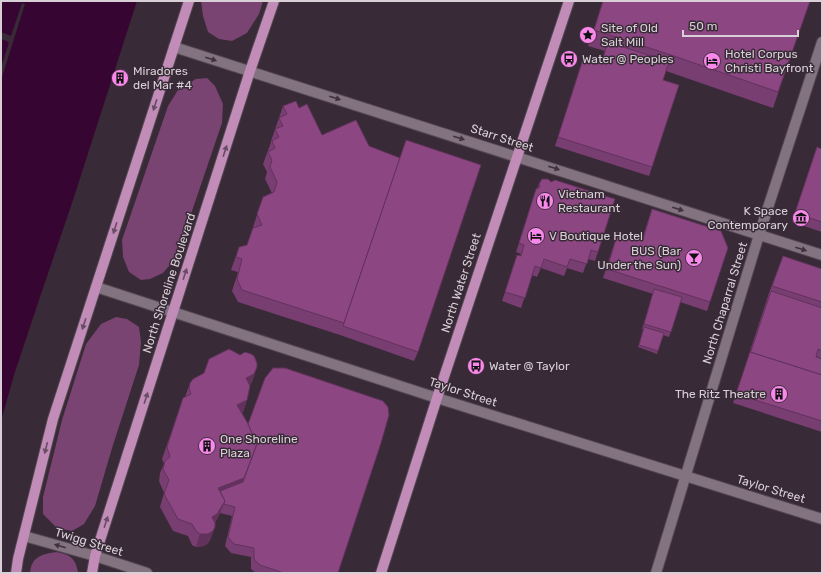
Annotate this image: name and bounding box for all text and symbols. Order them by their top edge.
scale bar [683,12,798,38]
text: 50 m [689,19,717,33]
place label: Site of Old Salt Mill [601,21,658,49]
place icon: Site of Old Salt Mill [578,25,598,45]
place label: Hotel Corpus Christi Bayfront [725,47,814,75]
bus stop icon: Water @ Peoples [559,49,579,69]
hotel icon: Hotel Corpus Christi Bayfront [702,51,722,71]
place label: Water @ Peoples [582,52,674,66]
one-way arrow [206,56,218,62]
place label: Miradores del Mar #4 [133,64,192,92]
building icon: Miradores del Mar #4 [110,68,130,88]
one-way arrow [329,95,341,101]
one-way arrow [152,99,158,111]
street label: Starr Street [469,121,535,155]
one-way arrow [453,135,465,141]
one-way arrow [222,144,228,156]
one-way arrow [548,166,560,172]
place label: Vietnam Restaurant [558,187,620,215]
restaurant icon: Vietnam Restaurant [535,191,555,211]
place label: K Space Contemporary [708,204,788,232]
one-way arrow [672,206,684,212]
museum icon: K Space Contemporary [791,208,811,228]
street label: North Shoreline Boulevard [140,211,198,355]
one-way arrow [112,223,118,235]
hotel icon: V Boutique Hotel [526,226,546,246]
place label: V Boutique Hotel [549,229,643,243]
street label: North Water Street [438,231,484,335]
street label: North Chaparral Street [700,240,750,366]
place label: BUS (Bar Under the Sun) [597,244,681,272]
one-way arrow [796,246,808,252]
bar icon: BUS (Bar Under the Sun) [684,248,704,268]
one-way arrow [182,268,188,280]
one-way arrow [81,319,87,331]
bus stop icon: Water @ Taylor [466,356,486,376]
place label: Water @ Taylor [489,359,570,373]
street label: Taylor Street [427,374,499,410]
building icon: The Ritz Theatre [769,384,789,404]
place label: The Ritz Theatre [675,387,766,401]
one-way arrow [143,392,149,404]
place label: One Shoreline Plaza [220,432,298,460]
building icon: One Shoreline Plaza [197,436,217,456]
one-way arrow [43,443,49,455]
street label: Taylor Street [735,472,807,506]
one-way arrow [103,516,109,528]
street label: Twigg Street [53,525,125,559]
one-way arrow [53,543,65,549]

